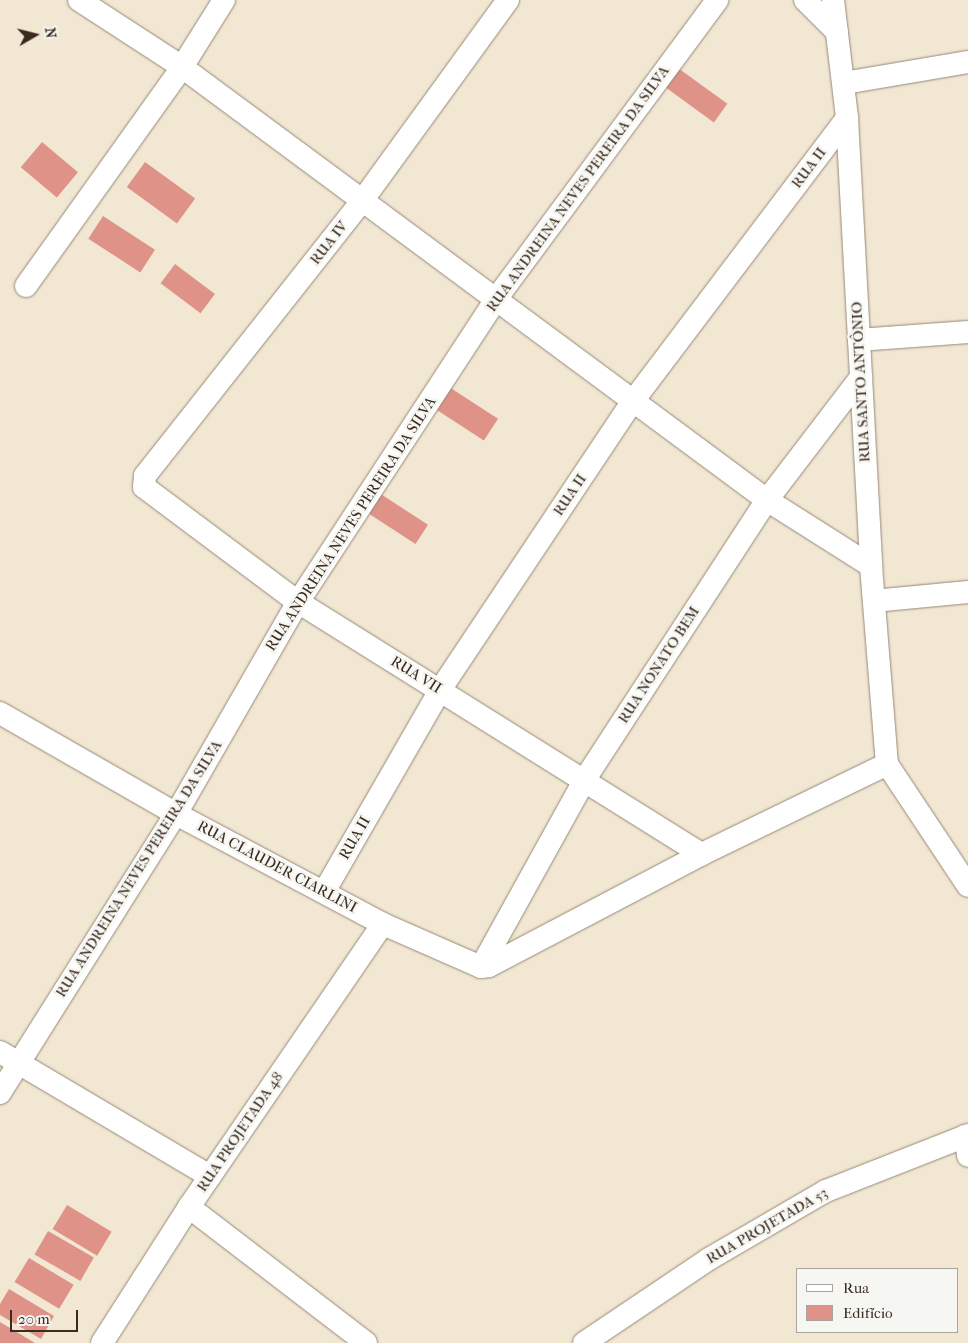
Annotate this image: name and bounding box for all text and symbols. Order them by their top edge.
north arrow [10,10,60,60]
text: N [41,26,60,39]
street label: RUA ANDREINA NEVES PEREIRA DA SILVA [483,62,673,316]
street label: RUA II [788,144,830,192]
street label: RUA IV [306,218,352,268]
street label: RUA SANTO ANTÔNIO [848,301,874,463]
street label: RUA ANDREINA NEVES PEREIRA DA SILVA [262,393,440,655]
street label: RUA II [549,471,591,519]
street label: RUA NONATO BEM [614,603,704,727]
street label: RUA VII [387,652,445,698]
street label: RUA ANDREINA NEVES PEREIRA DA SILVA [52,737,226,1001]
street label: RUA II [336,813,374,863]
street label: RUA CLAUDER CIARLINI [194,817,360,917]
street label: RUA PROJETADA 48 [193,1069,287,1195]
street label: RUA PROJETADA 53 [703,1184,831,1268]
legend [796,1268,958,1333]
text: Rua [843,1279,869,1297]
scale bar [12,1300,80,1332]
text: Edifício [843,1304,893,1322]
text: 20 m [18,1310,50,1328]

